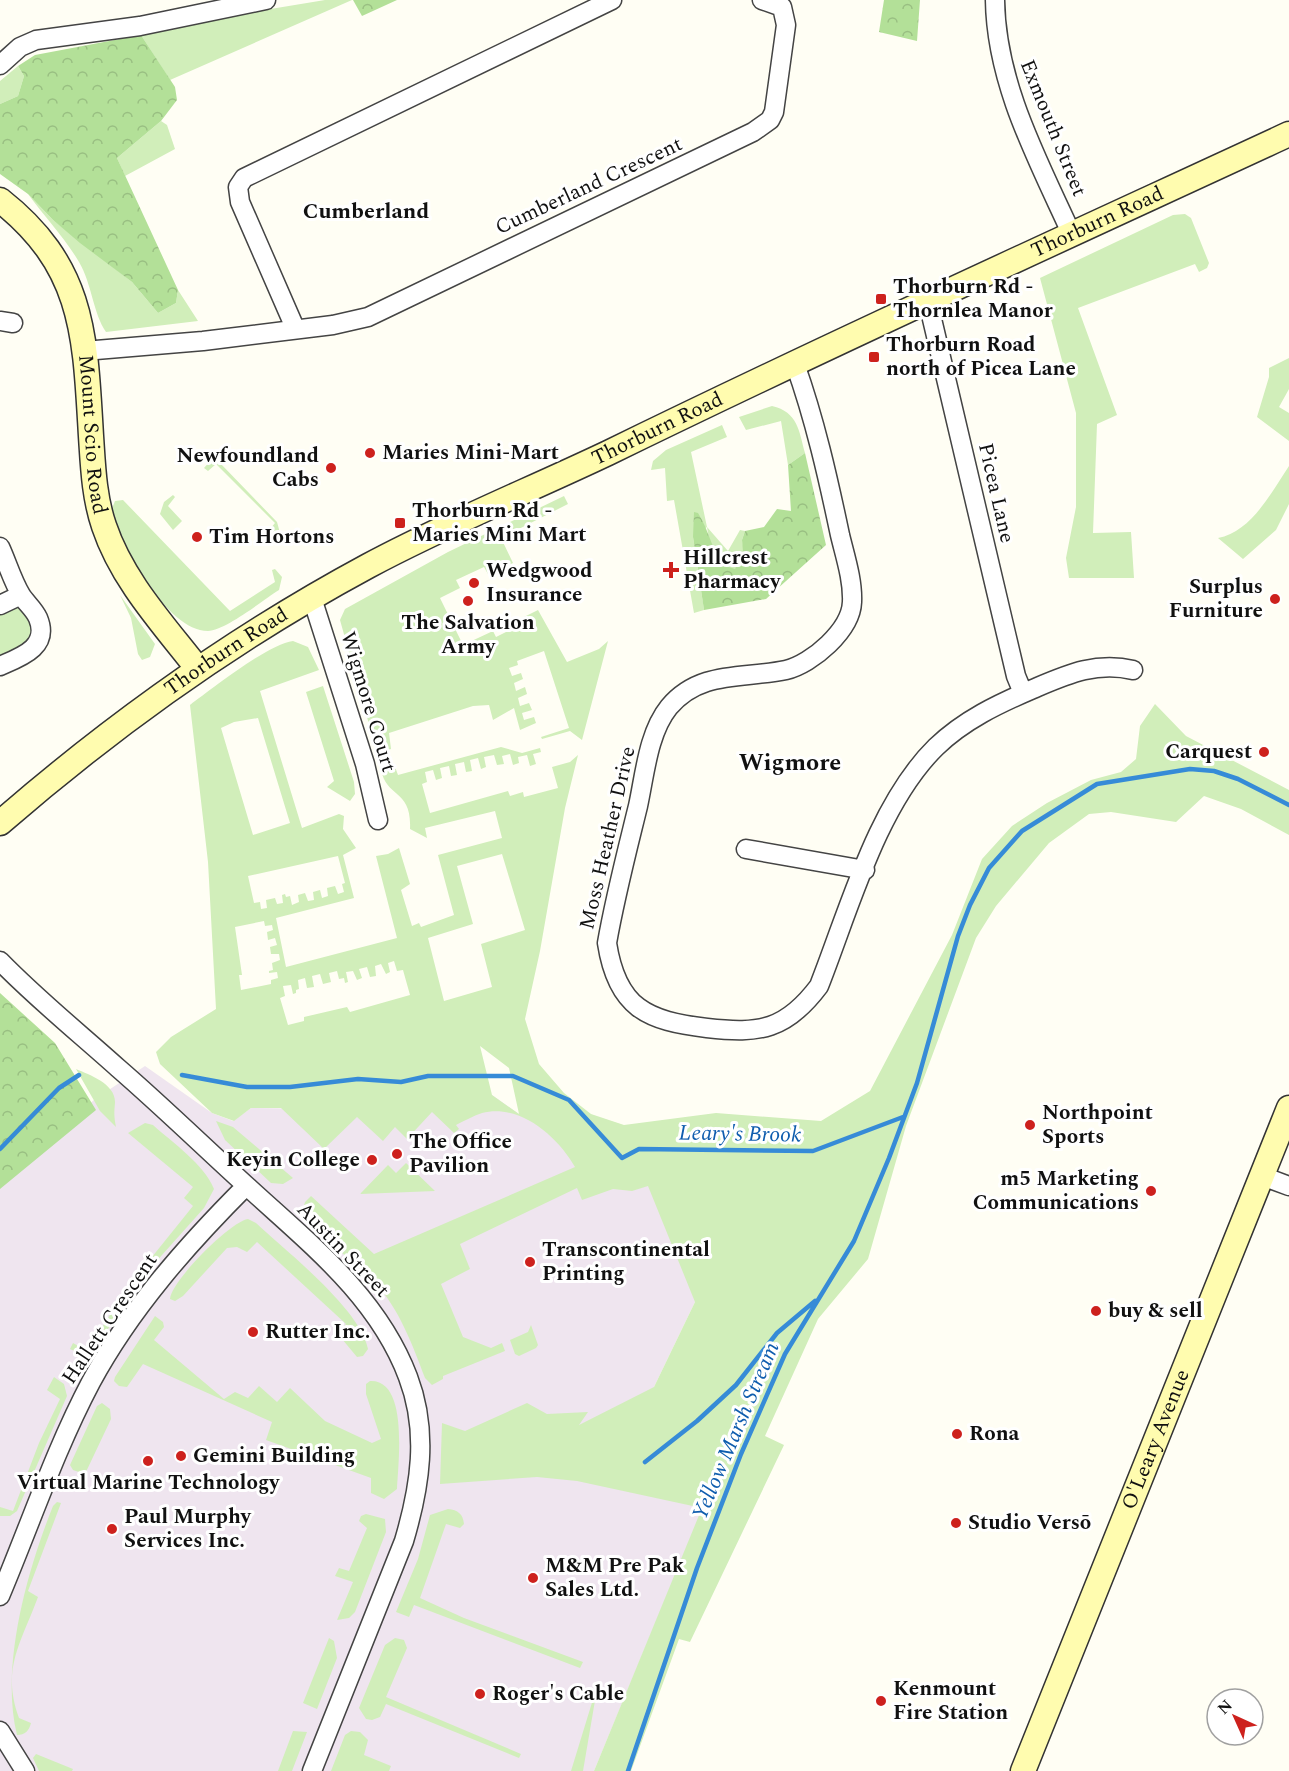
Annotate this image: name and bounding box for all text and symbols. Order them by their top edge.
street label: Exmouth Street [1011,55,1095,201]
street label: Cumberland Crescent [490,128,688,244]
street label: Thorburn Road [1026,178,1169,267]
district label: Cumberland [303,195,429,228]
place label: Thorburn Rd - Thornlea Manor [893,271,1053,327]
marker: Thorburn Rd - Thornlea Manor [874,292,888,306]
place label: Thorburn Road north of Picea Lane [886,329,1076,385]
marker: Thorburn Road north of Picea Lane [867,350,881,364]
street label: Mount Scio Road [69,353,116,518]
street label: Thorburn Road [586,384,729,475]
place label: Maries Mini-Mart [382,437,559,469]
place label: Newfoundland Cabs [177,440,319,496]
street label: Picea Lane [969,440,1023,546]
marker: Maries Mini-Mart [363,446,377,460]
marker: Newfoundland Cabs [324,461,338,475]
place label: Thorburn Rd - Maries Mini Mart [412,495,586,551]
marker: Thorburn Rd - Maries Mini Mart [393,516,407,530]
place label: Tim Hortons [209,521,334,553]
marker: Tim Hortons [190,530,204,544]
place label: Hillcrest Pharmacy [683,542,781,598]
place label: Wedgwood Insurance [486,555,593,611]
marker: Hillcrest Pharmacy [664,563,678,577]
place label: Surplus Furniture [1169,571,1263,627]
marker: Wedgwood Insurance [467,576,481,590]
marker: Surplus Furniture [1268,592,1282,606]
marker: The Salvation Army [461,594,475,608]
street label: Thorburn Road [158,599,294,704]
place label: The Salvation Army [401,607,535,663]
street label: Wigmore Court [331,628,405,776]
place label: Carquest [1165,736,1252,768]
street label: Moss Heather Drive [571,743,645,933]
district label: Wigmore [739,745,841,781]
marker: Carquest [1257,745,1271,759]
place label: Northpoint Sports [1042,1097,1153,1153]
water label: Leary's Brook [678,1116,802,1152]
marker: Northpoint Sports [1023,1118,1037,1132]
place label: The Office Pavilion [409,1126,512,1182]
place label: Keyin College [226,1144,360,1176]
marker: The Office Pavilion [390,1147,404,1161]
marker: Keyin College [365,1153,379,1167]
place label: m5 Marketing Communications [973,1163,1139,1219]
marker: m5 Marketing Communications [1144,1184,1158,1198]
street label: Austin Street [289,1195,397,1305]
place label: Transcontinental Printing [542,1234,710,1290]
street label: Hallett Crescent [54,1247,166,1391]
marker: Transcontinental Printing [523,1255,537,1269]
place label: buy & sell [1108,1295,1203,1327]
marker: buy & sell [1089,1304,1103,1318]
place label: Rutter Inc. [265,1316,370,1348]
marker: Rutter Inc. [246,1325,260,1339]
water label: Yellow Marsh Stream [684,1337,788,1525]
street label: O'Leary Avenue [1113,1365,1199,1515]
place label: Rona [969,1418,1020,1450]
marker: Rona [950,1427,964,1441]
place label: Gemini Building [193,1440,355,1472]
marker: Gemini Building [174,1449,188,1463]
marker: Virtual Marine Technology [141,1454,155,1468]
place label: Virtual Marine Technology [17,1467,280,1499]
place label: Paul Murphy Services Inc. [124,1501,252,1557]
place label: Studio Versō [968,1507,1091,1539]
marker: Studio Versō [949,1516,963,1530]
marker: Paul Murphy Services Inc. [105,1522,119,1536]
place label: M&M Pre Pak Sales Ltd. [545,1550,685,1606]
marker: M&M Pre Pak Sales Ltd. [526,1571,540,1585]
place label: Kenmount Fire Station [893,1673,1008,1729]
place label: Roger's Cable [492,1678,624,1710]
marker: Roger's Cable [473,1687,487,1701]
north arrow [1205,1687,1265,1747]
marker: Kenmount Fire Station [874,1694,888,1708]
text: N [1212,1694,1238,1720]

